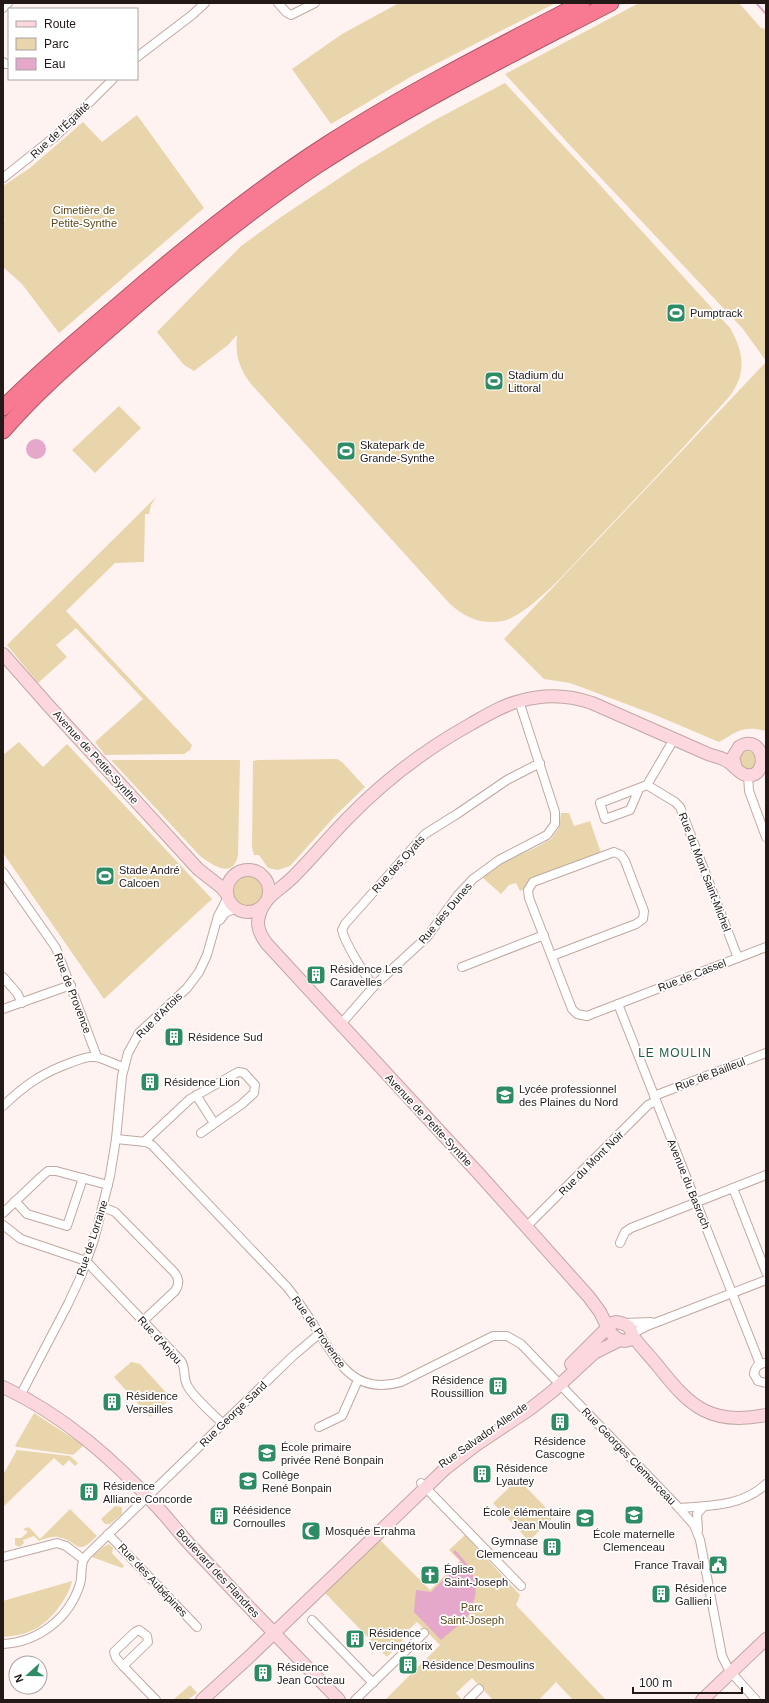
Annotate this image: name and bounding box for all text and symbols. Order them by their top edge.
legend [8,8,138,80]
text: Route [44,17,76,31]
text: Parc [44,37,69,51]
text: Eau [44,57,65,71]
street label: Rue de l'Égalité [28,99,92,161]
park label: Cimetière de Petite-Synthe [51,204,117,229]
sports icon: Pumptrack [665,302,687,324]
place label: Pumptrack [690,307,743,319]
place label: Stadium du Littoral [508,369,564,394]
sports icon: Stadium du Littoral [483,370,505,392]
place label: Skatepark de Grande-Synthe [360,439,435,464]
sports icon: Skatepark de Grande-Synthe [335,440,357,462]
street label: Avenue de Petite-Synthe [51,708,141,806]
street label: Rue du Mont Saint-Michel [677,811,733,933]
street label: Rue des Oyats [369,833,427,895]
place label: Stade André Calcoen [119,864,180,889]
sports icon: Stade André Calcoen [94,865,116,887]
street label: Rue des Dunes [416,880,474,946]
street label: Rue de Provence [52,951,94,1035]
street label: Rue de Cassel [656,956,728,994]
place label: Résidence Les Caravelles [330,963,403,988]
building icon: Résidence Les Caravelles [305,964,327,986]
street label: Rue d'Artois [134,989,185,1040]
building icon: Résidence Sud [163,1026,185,1048]
place label: Résidence Sud [188,1031,263,1043]
district label: LE MOULIN [638,1046,712,1060]
street label: Rue de Bailleul [673,1055,747,1093]
building icon: Résidence Lion [139,1071,161,1093]
street label: Avenue de Petite-Synthe [383,1071,475,1169]
place label: Résidence Lion [164,1076,240,1088]
place label: Lycée professionnel des Plaines du Nord [519,1083,618,1108]
school or university icon: Lycée professionnel des Plaines du Nord [494,1084,516,1106]
street label: Rue du Mont Noir [556,1128,626,1198]
street label: Avenue du Basroch [665,1137,713,1231]
street label: Rue de Lorraine [74,1199,110,1277]
street label: Rue de Provence [290,1294,348,1370]
street label: Rue d'Anjou [136,1314,184,1366]
place label: Résidence Roussillion [431,1374,484,1399]
building icon: Résidence Roussillion [487,1375,509,1397]
street label: Rue George Sand [197,1379,269,1449]
place label: Résidence Versailles [126,1390,178,1415]
building icon: Résidence Versailles [101,1391,123,1413]
street label: Rue Salvador Allende [436,1400,530,1470]
street label: Rue Georges Clemenceau [579,1405,679,1507]
building icon: Résidence Cascogne [549,1411,571,1433]
place label: Résidence Cascogne [534,1435,586,1460]
place label: École primaire privée René Bonpain [281,1441,384,1466]
school or university icon: École primaire privée René Bonpain [256,1442,278,1464]
place label: Résidence Lyautey [496,1462,548,1487]
building icon: Résidence Lyautey [471,1463,493,1485]
place label: Collège René Bonpain [262,1469,332,1494]
school or university icon: Collège René Bonpain [237,1470,259,1492]
place label: Résidence Alliance Concorde [103,1480,192,1505]
building icon: Résidence Alliance Concorde [78,1481,100,1503]
place label: Réésidence Cornoulles [233,1504,291,1529]
school or university icon: École maternelle Clemenceau [623,1504,645,1526]
building icon: Réésidence Cornoulles [208,1505,230,1527]
place label: École élémentaire Jean Moulin [483,1506,571,1531]
school or university icon: École élémentaire Jean Moulin [574,1507,596,1529]
mosque icon: Mosquée Errahma [300,1520,322,1542]
place label: Mosquée Errahma [325,1525,416,1537]
street label: Boulevard des Flandres [174,1526,262,1620]
place label: École maternelle Clemenceau [593,1528,675,1553]
place label: Gymnase Clemenceau [476,1535,538,1560]
building icon: Gymnase Clemenceau [541,1536,563,1558]
street label: Rue des Aubépines [116,1541,190,1619]
public building icon: France Travail [707,1554,729,1576]
place label: France Travail [634,1559,704,1571]
place label: Église Saint-Joseph [444,1563,508,1588]
church icon: Église Saint-Joseph [419,1564,441,1586]
place label: Résidence Gallieni [675,1582,727,1607]
building icon: Résidence Gallieni [650,1583,672,1605]
park label: Parc Saint-Joseph [440,1601,504,1626]
place label: Résidence Vercingétorix [369,1627,433,1652]
building icon: Résidence Vercingétorix [344,1628,366,1650]
building icon: Résidence Desmoulins [397,1654,419,1676]
north arrow [8,1655,48,1695]
place label: Résidence Desmoulins [422,1659,535,1671]
place label: Résidence Jean Cocteau [277,1661,345,1686]
building icon: Résidence Jean Cocteau [252,1662,274,1684]
scale bar [633,1669,742,1695]
text: N [12,1673,26,1684]
text: 100 m [639,1676,672,1690]

